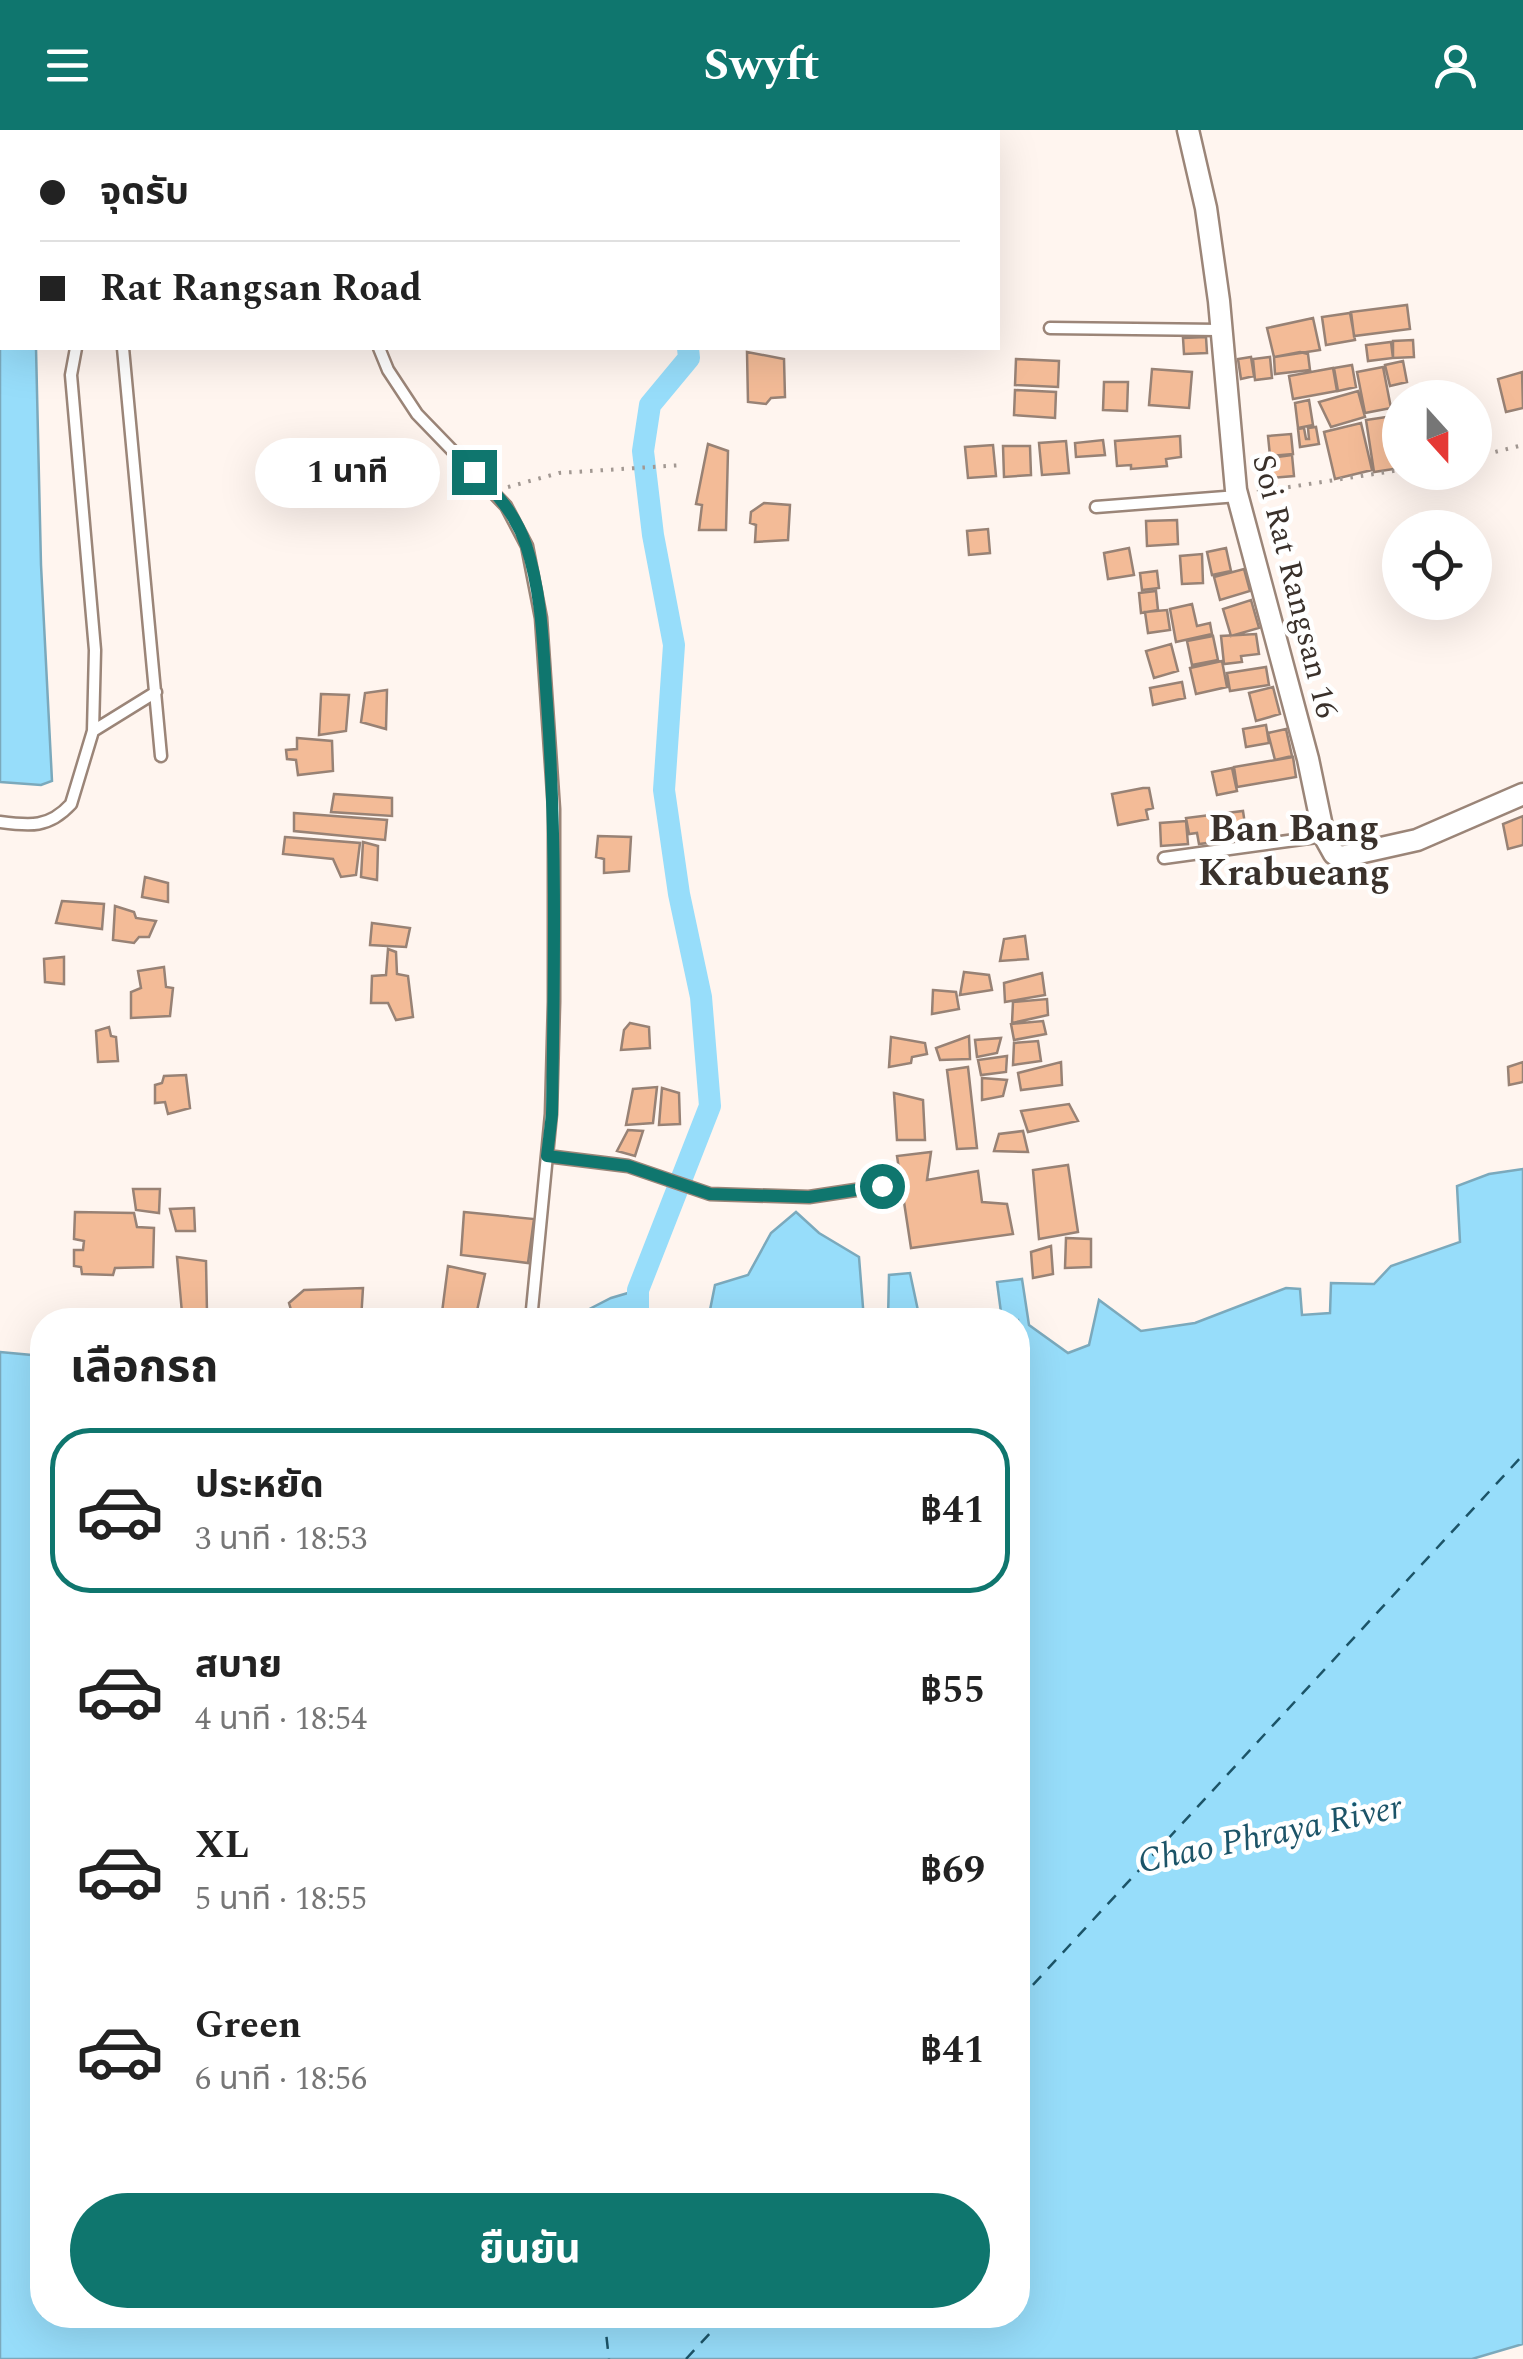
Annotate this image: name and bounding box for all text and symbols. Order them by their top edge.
text: Swyft [704,31,819,100]
icon: menu [40,38,95,93]
icon: person [1428,38,1483,93]
text: จุดรับ [100,164,189,222]
text: Rat Rangsan Road [100,260,422,318]
north arrow [1382,380,1492,490]
map controls [1382,380,1492,620]
callout: 1 นาที [254,437,439,507]
text: 1 นาที [307,448,388,497]
street label: Soi Rat Rangsan 16 [1238,449,1351,723]
route end [452,450,497,495]
button: locate [1382,510,1492,620]
district label: Ban Bang Krabueang [1198,801,1390,903]
route start [860,1164,905,1209]
text: เลือกรถ [70,1333,218,1402]
text: ประหยัด [195,1457,324,1515]
icon: car [75,1466,165,1556]
text: ฿41 [920,1482,985,1540]
text: 3 นาที · 18:53 [195,1515,367,1564]
text: สบาย [195,1637,282,1695]
icon: car [75,1646,165,1736]
text: ฿55 [920,1662,985,1720]
text: 4 นาที · 18:54 [195,1695,367,1744]
water label: Chao Phraya River [1133,1780,1408,1888]
text: XL [195,1817,249,1875]
icon: car [75,1826,165,1916]
text: ฿69 [920,1842,985,1900]
text: 5 นาที · 18:55 [195,1875,367,1924]
text: Green [195,1997,302,2055]
icon: car [75,2006,165,2096]
text: ฿41 [920,2022,985,2080]
text: 6 นาที · 18:56 [195,2055,367,2104]
button: ยืนยัน [70,2193,990,2308]

